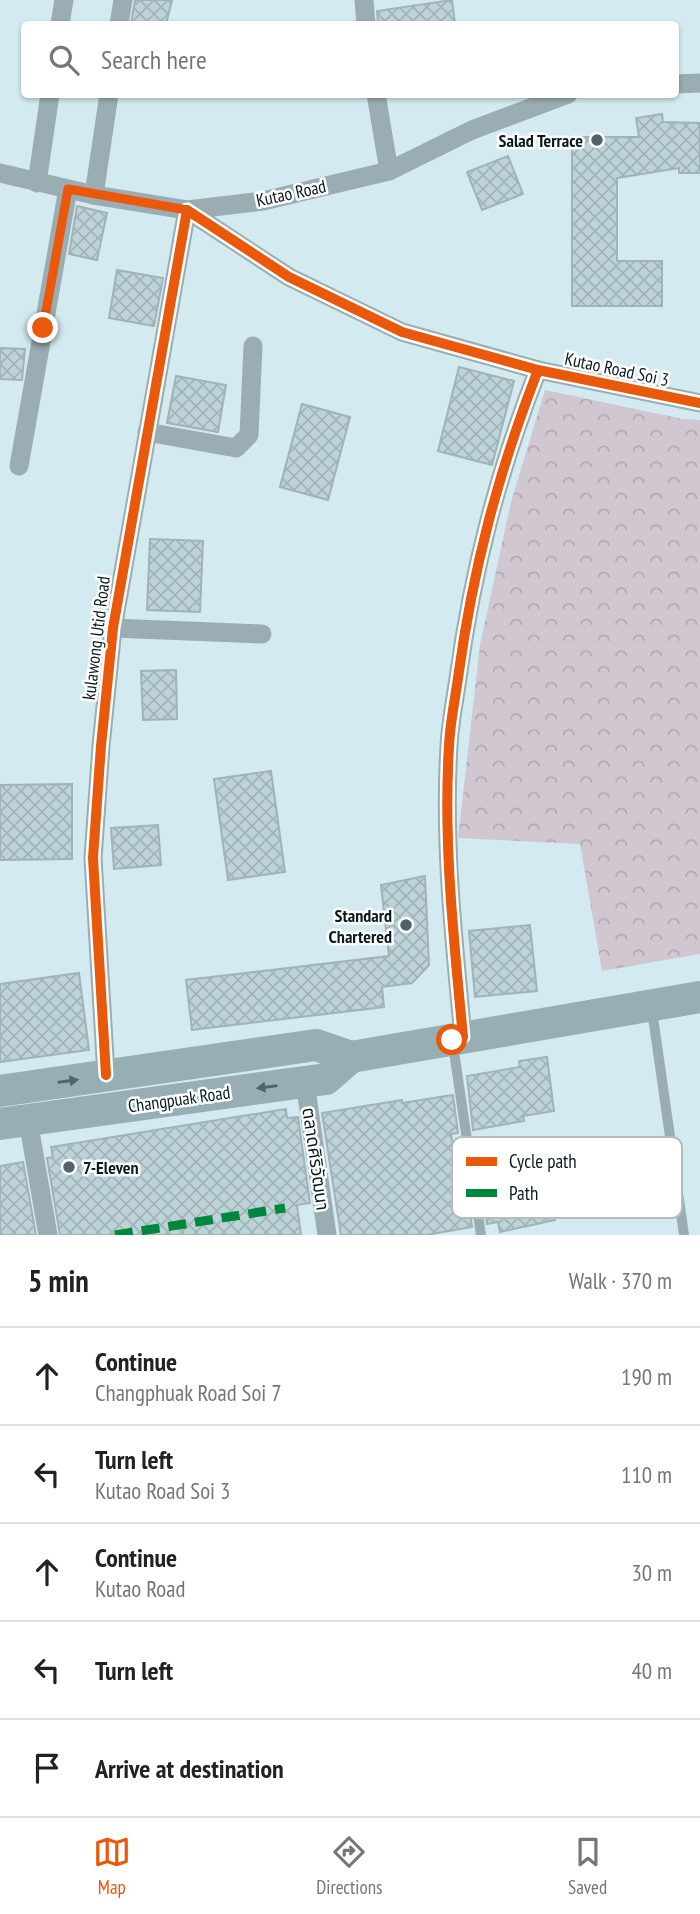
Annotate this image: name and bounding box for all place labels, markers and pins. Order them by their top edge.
place label: Salad Terrace [499,129,583,152]
marker: Salad Terrace [589,132,605,148]
place label: Standard Chartered [329,904,392,948]
marker: Standard Chartered [398,917,414,933]
place label: 7-Eleven [83,1156,139,1179]
marker: 7-Eleven [61,1159,77,1175]

